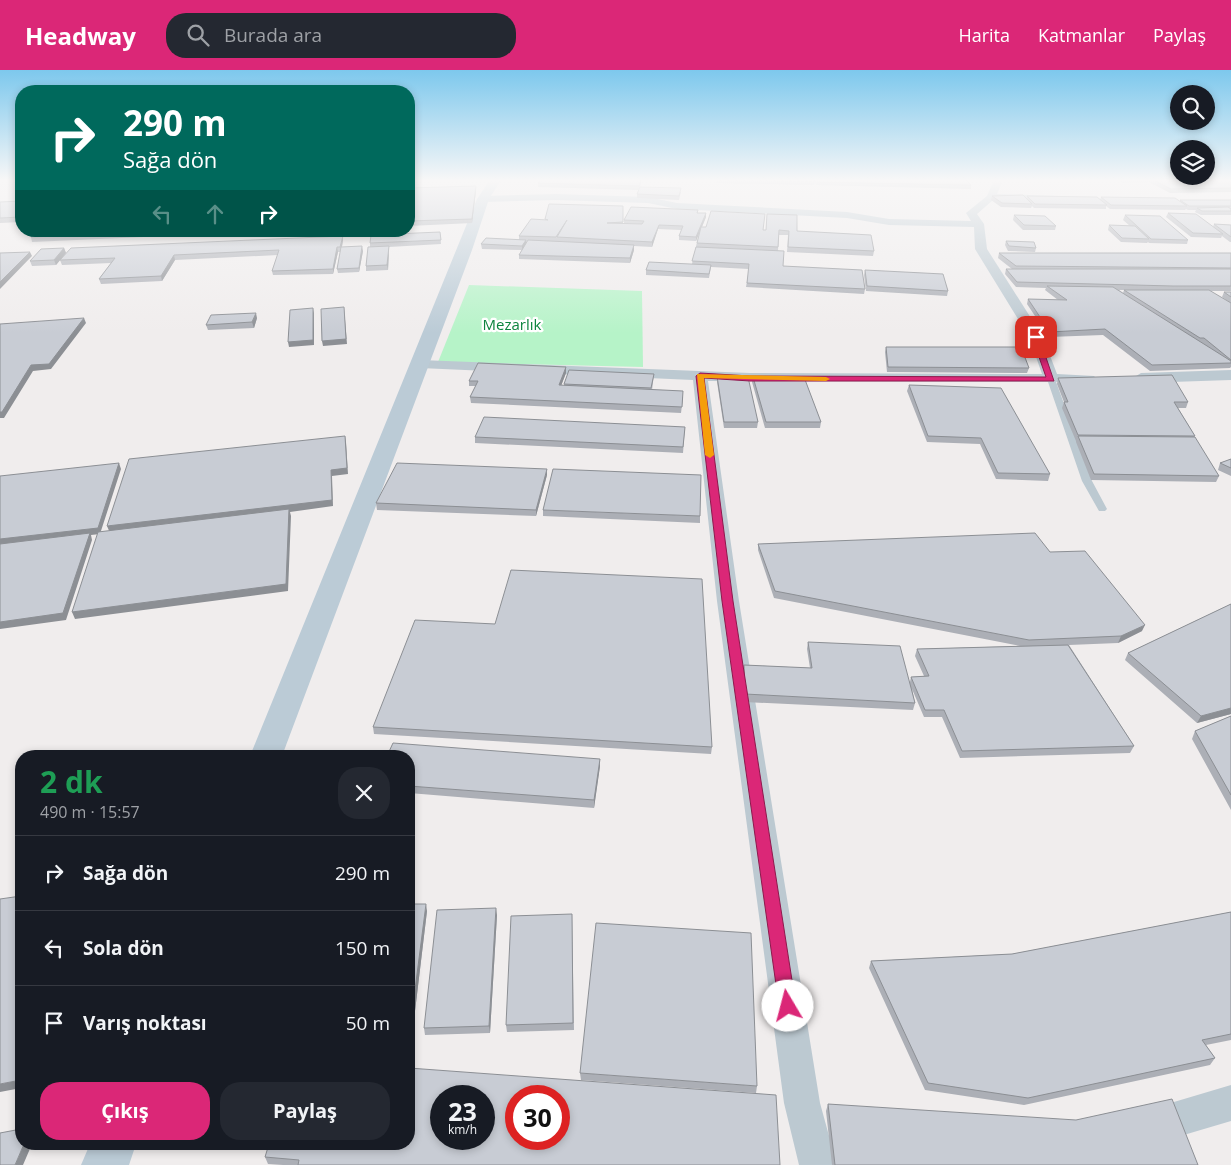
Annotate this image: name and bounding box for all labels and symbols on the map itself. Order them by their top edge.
park label: Mezarlık [483,314,542,334]
pin [1015,316,1057,358]
position arrow [761,979,813,1031]
speed limit sign: 30 [505,1085,570,1150]

